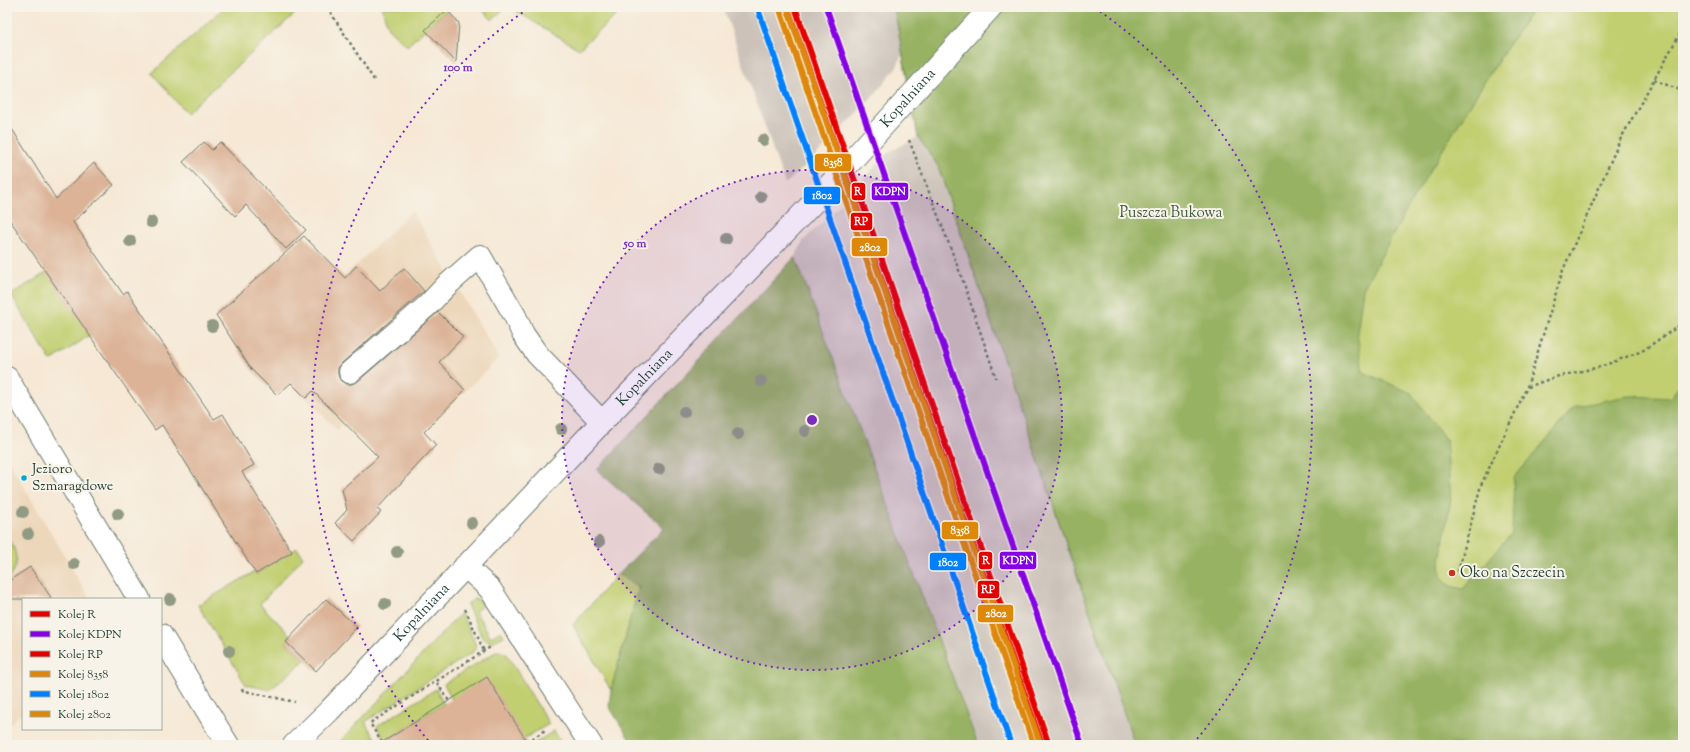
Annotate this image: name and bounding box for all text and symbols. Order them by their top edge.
text: 100 m [442,59,473,77]
street label: Kopalniana [876,64,941,133]
line badge: 8358 [814,153,852,172]
text: 8358 [823,155,843,171]
line badge: R [851,182,866,201]
line badge: KDPN [871,182,909,201]
text: R [853,184,863,200]
text: KDPN [873,184,906,200]
line badge: 1802 [803,186,841,205]
text: 1802 [811,188,833,204]
park label: Puszcza Bukowa [1120,203,1223,224]
line badge: RP [850,212,873,231]
text: RP [853,214,869,230]
text: 50 m [623,235,647,253]
line badge: 2802 [851,237,888,257]
text: 2802 [859,240,882,256]
street label: Kopalniana [612,344,678,411]
centre of rings [805,413,819,427]
place label: Jezioro Szmaragdowe [31,460,113,497]
marker: Jezioro Szmaragdowe [19,473,29,483]
line badge: 8358 [941,521,979,540]
text: 8358 [950,523,970,539]
line badge: R [978,551,993,570]
line badge: KDPN [999,551,1037,570]
line badge: 1802 [929,552,967,571]
text: R [981,553,991,569]
text: KDPN [1001,553,1034,569]
text: 1802 [937,555,959,571]
place label: Oko na Szczecin [1460,563,1565,584]
marker: Oko na Szczecin [1447,568,1457,578]
street label: Kopalniana [389,579,455,647]
line badge: RP [977,580,1000,599]
text: RP [980,582,996,598]
legend [22,598,162,730]
line badge: 2802 [977,604,1014,623]
text: Kolej R [58,606,96,624]
text: 2802 [985,606,1008,622]
text: Kolej KDPN [58,626,122,644]
text: Kolej RP [58,646,103,664]
text: Kolej 8358 [58,666,108,684]
text: Kolej 1802 [58,686,110,704]
text: Kolej 2802 [58,706,111,724]

